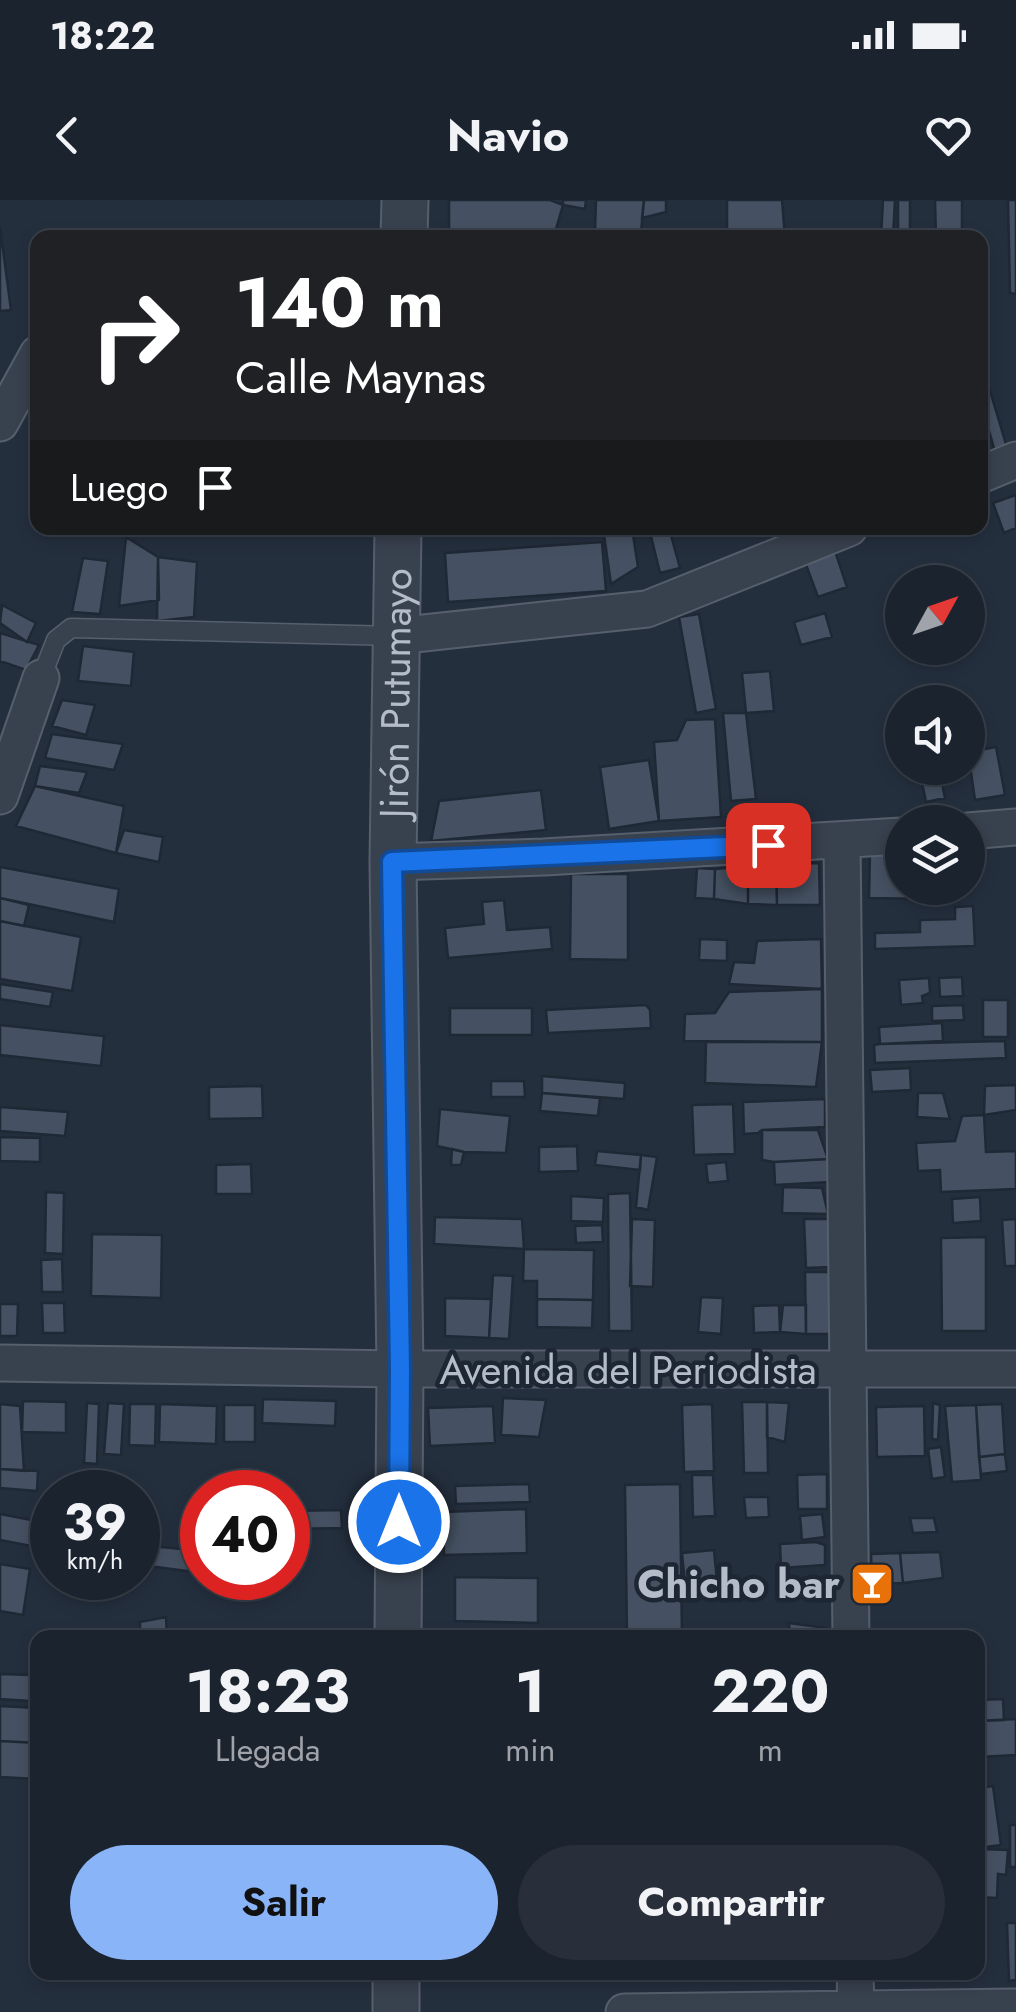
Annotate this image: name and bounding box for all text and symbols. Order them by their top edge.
text: 18:22 [50,8,155,63]
text: Navio [447,103,569,168]
icon: back [40,108,95,163]
icon: heart [921,108,976,163]
text: 140 m [235,252,444,353]
icon: right [70,270,200,400]
text: Calle Maynas [235,345,486,410]
text: Luego [70,460,168,515]
icon: arrive [188,460,243,515]
north arrow [885,565,985,665]
map controls [885,565,985,905]
street label: Jirón Putumayo [365,568,426,823]
button: sound [885,685,985,785]
pin [726,803,811,888]
button: layers [885,805,985,905]
icon: arrive [741,818,796,873]
street label: Avenida del Periodista [439,1341,817,1399]
speed limit sign: 40 [180,1470,310,1600]
position arrow [347,1470,451,1574]
text: 39 [63,1486,127,1559]
text: km/h [67,1542,123,1578]
place label: Chicho bar [637,1555,841,1613]
bar icon: Chicho bar [849,1561,895,1607]
text: 18:23 [186,1648,350,1735]
text: 1 [515,1648,546,1735]
text: 220 [711,1648,829,1735]
text: Llegada [215,1727,320,1773]
text: min [505,1727,555,1773]
text: m [758,1727,783,1773]
button: Salir [70,1845,498,1960]
button: Compartir [518,1845,945,1960]

